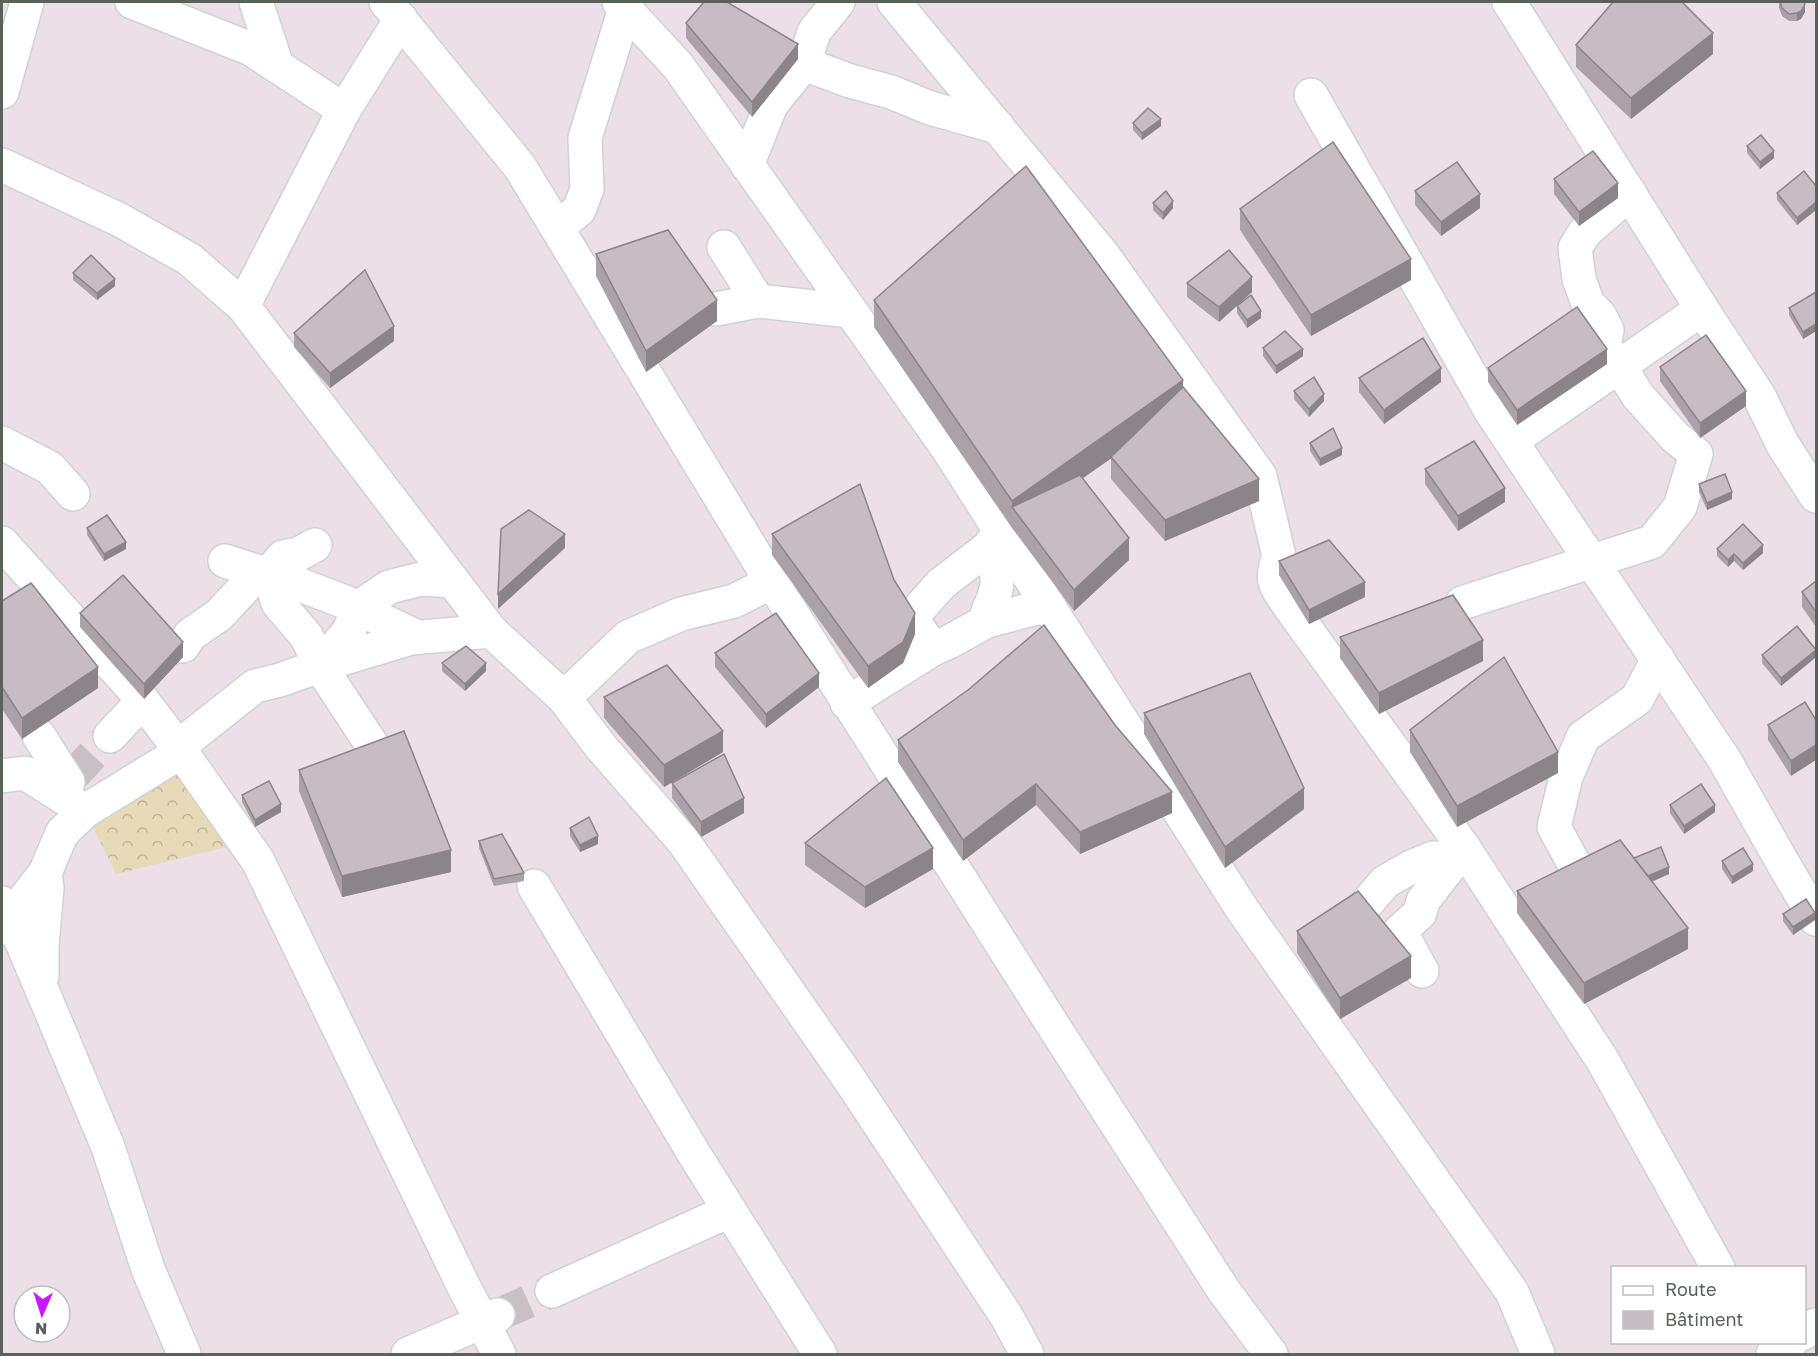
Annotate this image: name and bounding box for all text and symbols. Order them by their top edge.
legend [1611,1266,1806,1344]
text: Route [1665,1278,1716,1300]
north arrow [12,1284,72,1344]
text: Bâtiment [1665,1308,1744,1330]
text: N [35,1319,48,1339]

